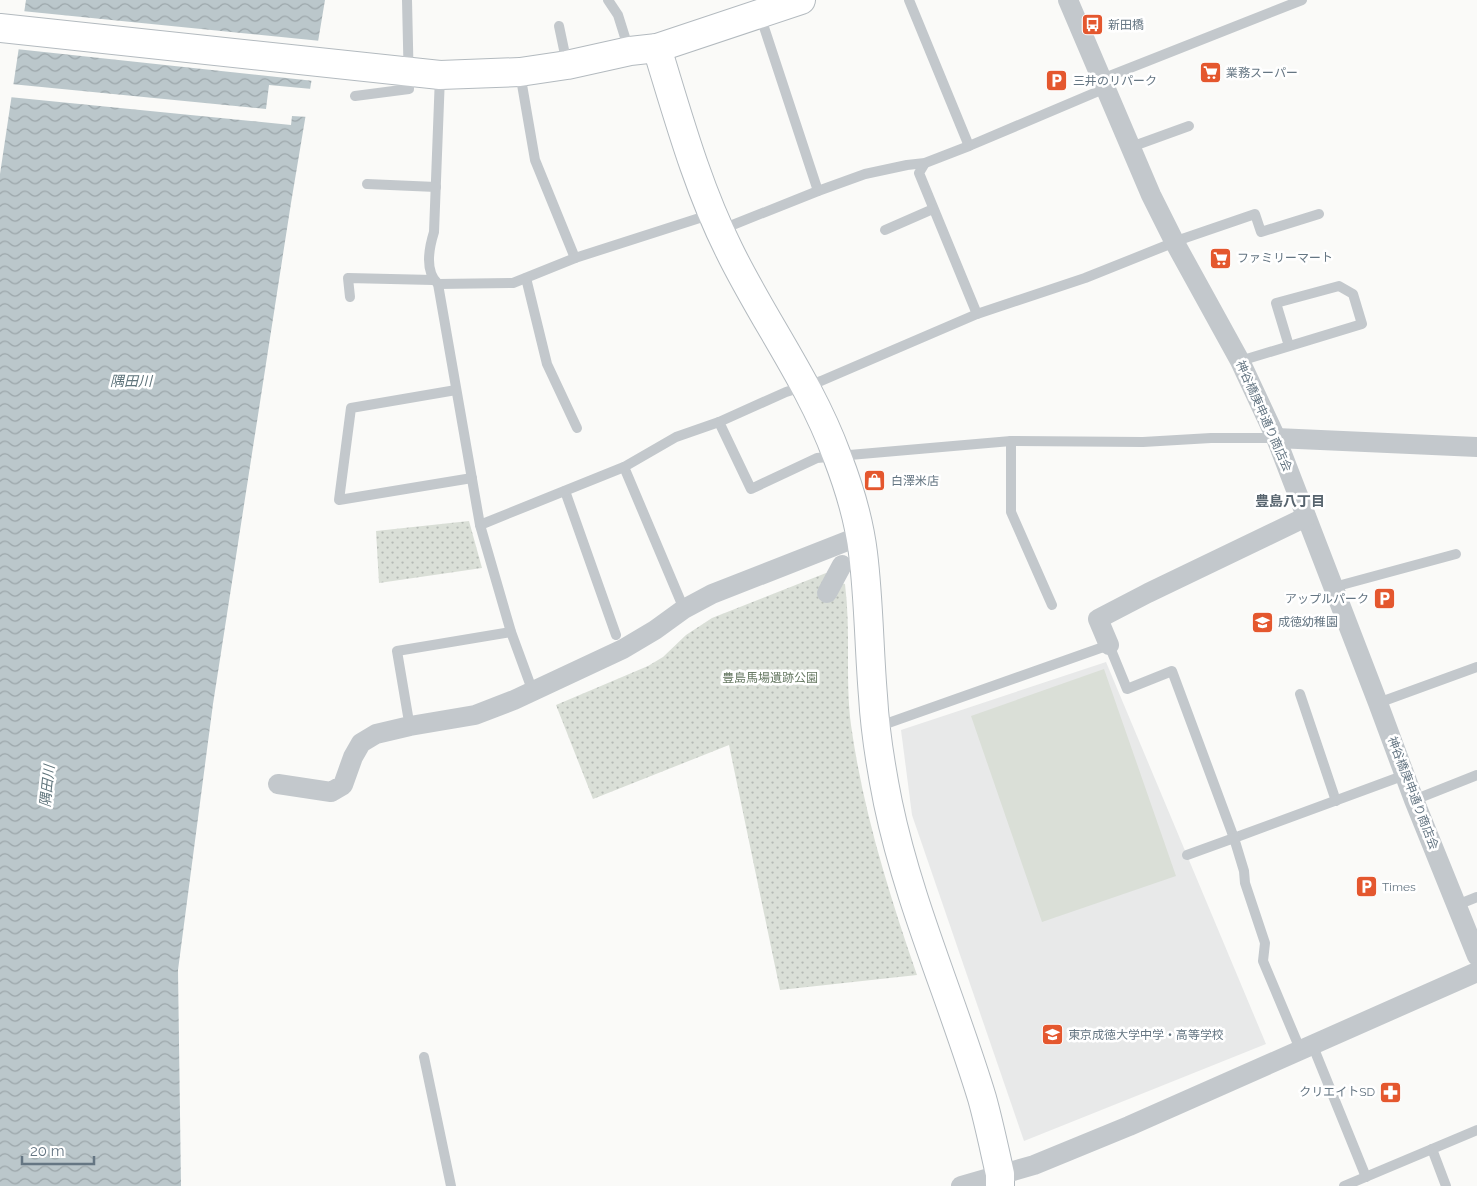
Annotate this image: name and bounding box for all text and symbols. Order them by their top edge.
bus stop icon: 新田橋 [1080,13,1104,37]
place label: 新田橋 [1108,18,1144,32]
supermarket icon: 業務スーパー [1198,61,1222,85]
place label: 業務スーパー [1226,66,1298,80]
parking icon: 三井のリパーク [1045,69,1069,93]
place label: 三井のリパーク [1073,74,1157,88]
supermarket icon: ファミリーマート [1209,246,1233,270]
place label: ファミリーマート [1237,251,1333,265]
street label: 神谷橋庚申通り商店会 [1233,358,1295,474]
water label: 隅田川 [110,373,154,389]
shop icon: 白澤米店 [863,469,887,493]
place label: 白澤米店 [891,474,939,488]
district label: 豊島八丁目 [1255,493,1325,509]
parking icon: アップルパーク [1373,587,1397,611]
place label: アップルパーク [1285,592,1369,606]
school or university icon: 成徳幼稚園 [1250,610,1274,634]
place label: 成徳幼稚園 [1278,615,1338,629]
park label: 豊島馬場遺跡公園 [722,671,818,685]
street label: 神谷橋庚申通り商店会 [1385,734,1441,852]
water label: 隅田川 [37,762,57,808]
parking icon: Times [1354,875,1378,899]
place label: Times [1382,880,1416,894]
school or university icon: 東京成徳大学中学・高等学校 [1040,1023,1064,1047]
place label: 東京成徳大学中学・高等学校 [1068,1028,1224,1042]
pharmacy icon: クリエイトSD [1379,1080,1403,1104]
place label: クリエイトSD [1299,1085,1375,1099]
scale bar [22,1134,95,1166]
text: 20 m [30,1142,65,1160]

